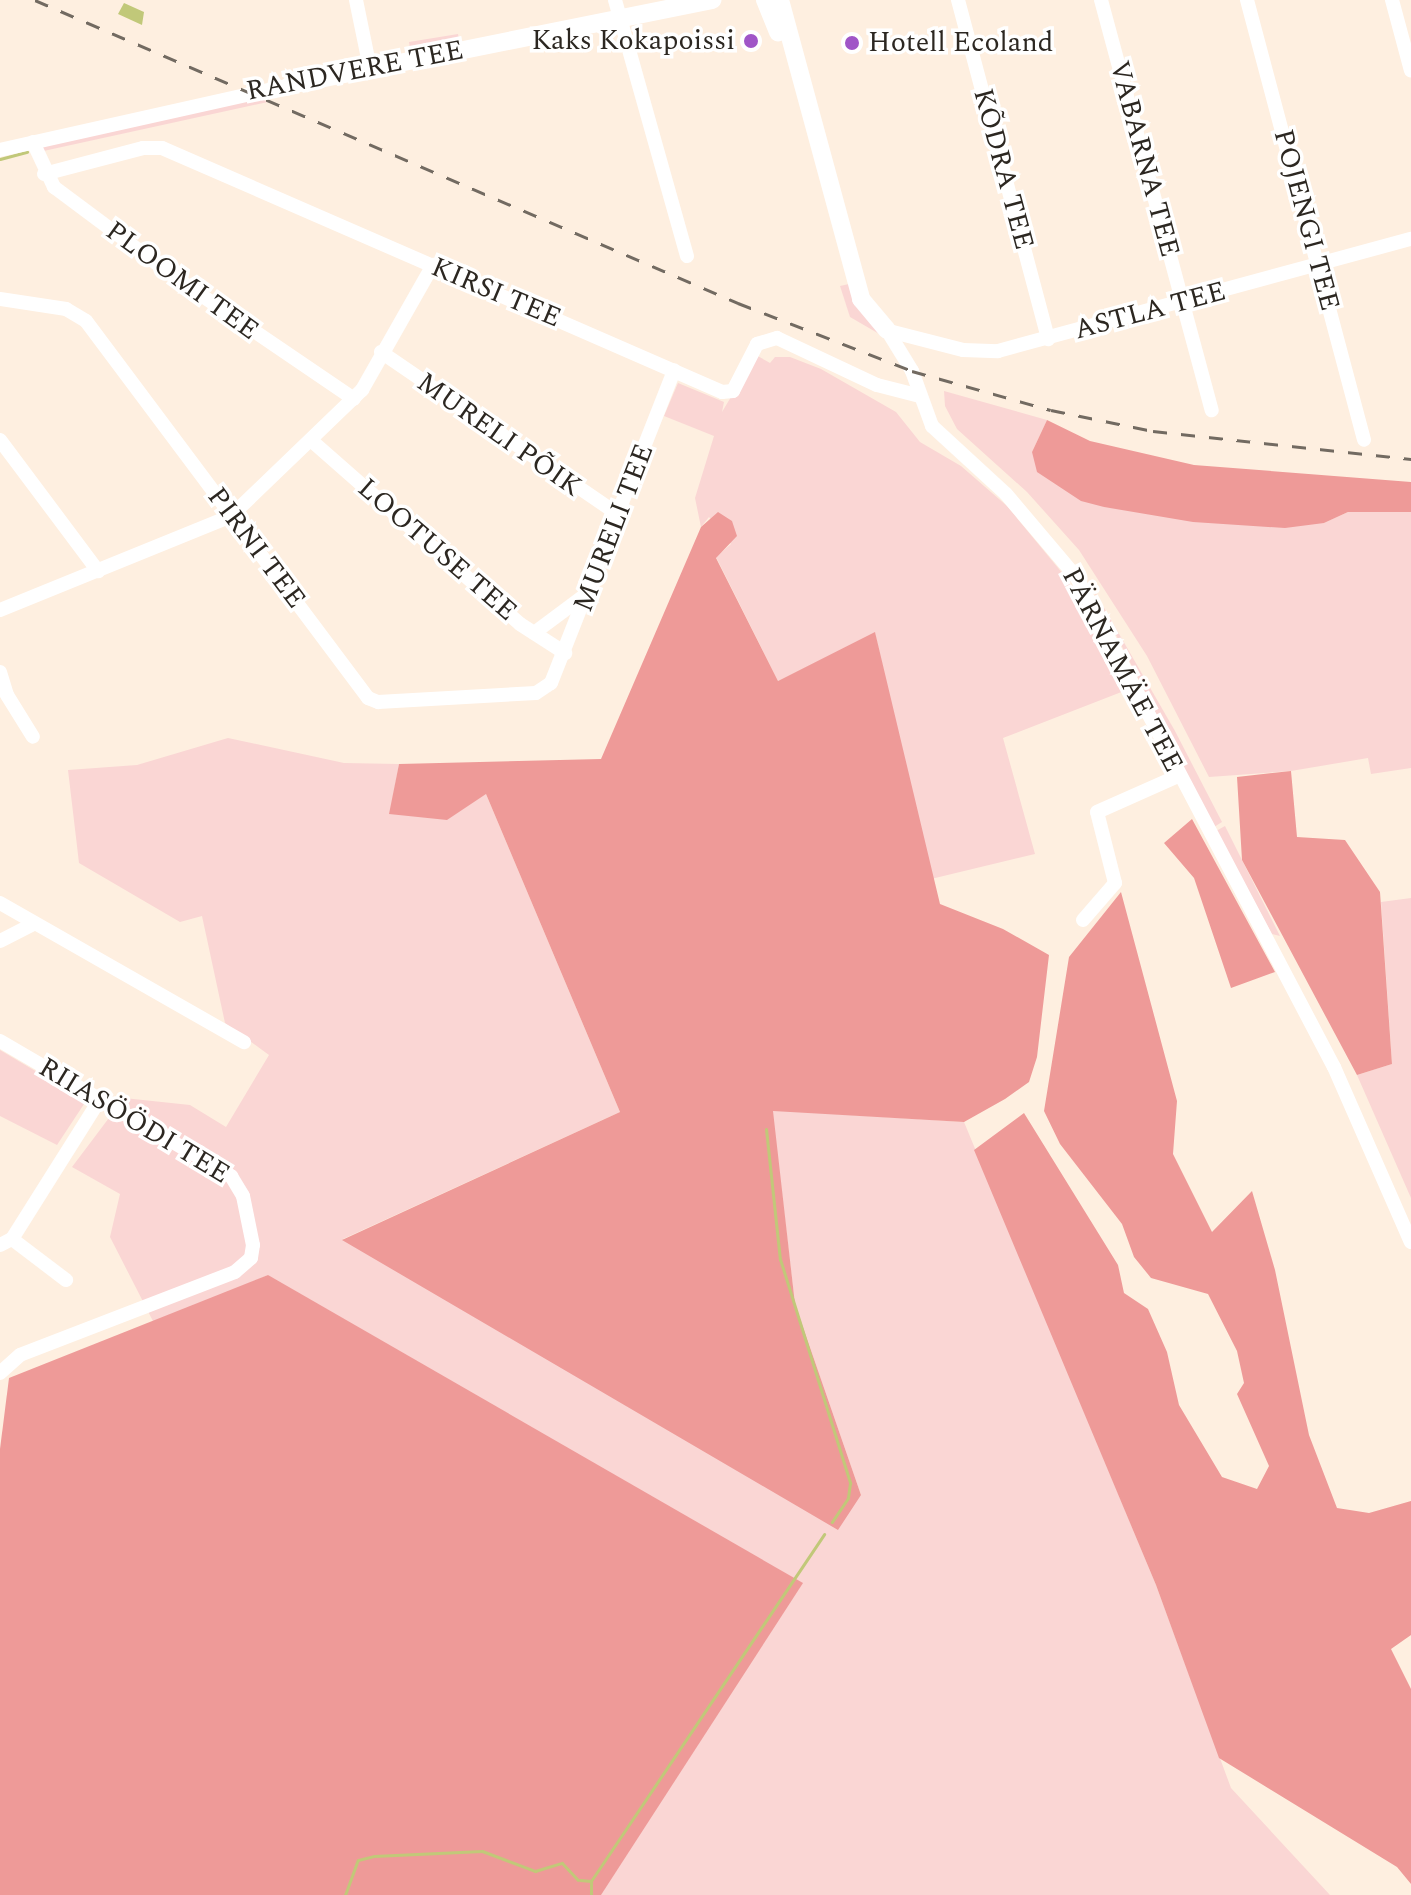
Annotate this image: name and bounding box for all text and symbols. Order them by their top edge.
place label: Kaks Kokapoissi [532,24,735,58]
place label: Hotell Ecoland [868,26,1053,60]
marker: Kaks Kokapoissi [742,32,760,50]
street label: RANDVERE TEE [244,33,466,109]
marker: Hotell Ecoland [843,34,861,52]
street label: VABARNA TEE [1102,57,1186,261]
street label: KÕDRA TEE [965,85,1041,253]
street label: POJENGI TEE [1266,126,1346,314]
street label: PLOOMI TEE [99,214,265,348]
street label: KIRSI TEE [426,251,566,335]
street label: ASTLA TEE [1071,275,1229,347]
street label: MURELI PÕIK [410,366,588,504]
street label: MURELI TEE [567,439,661,617]
street label: LOOTUSE TEE [350,472,524,628]
street label: PIRNI TEE [200,481,312,615]
street label: PÄRNAMÄE TEE [1054,562,1190,778]
street label: RIIASÖÖDI TEE [32,1051,236,1191]

